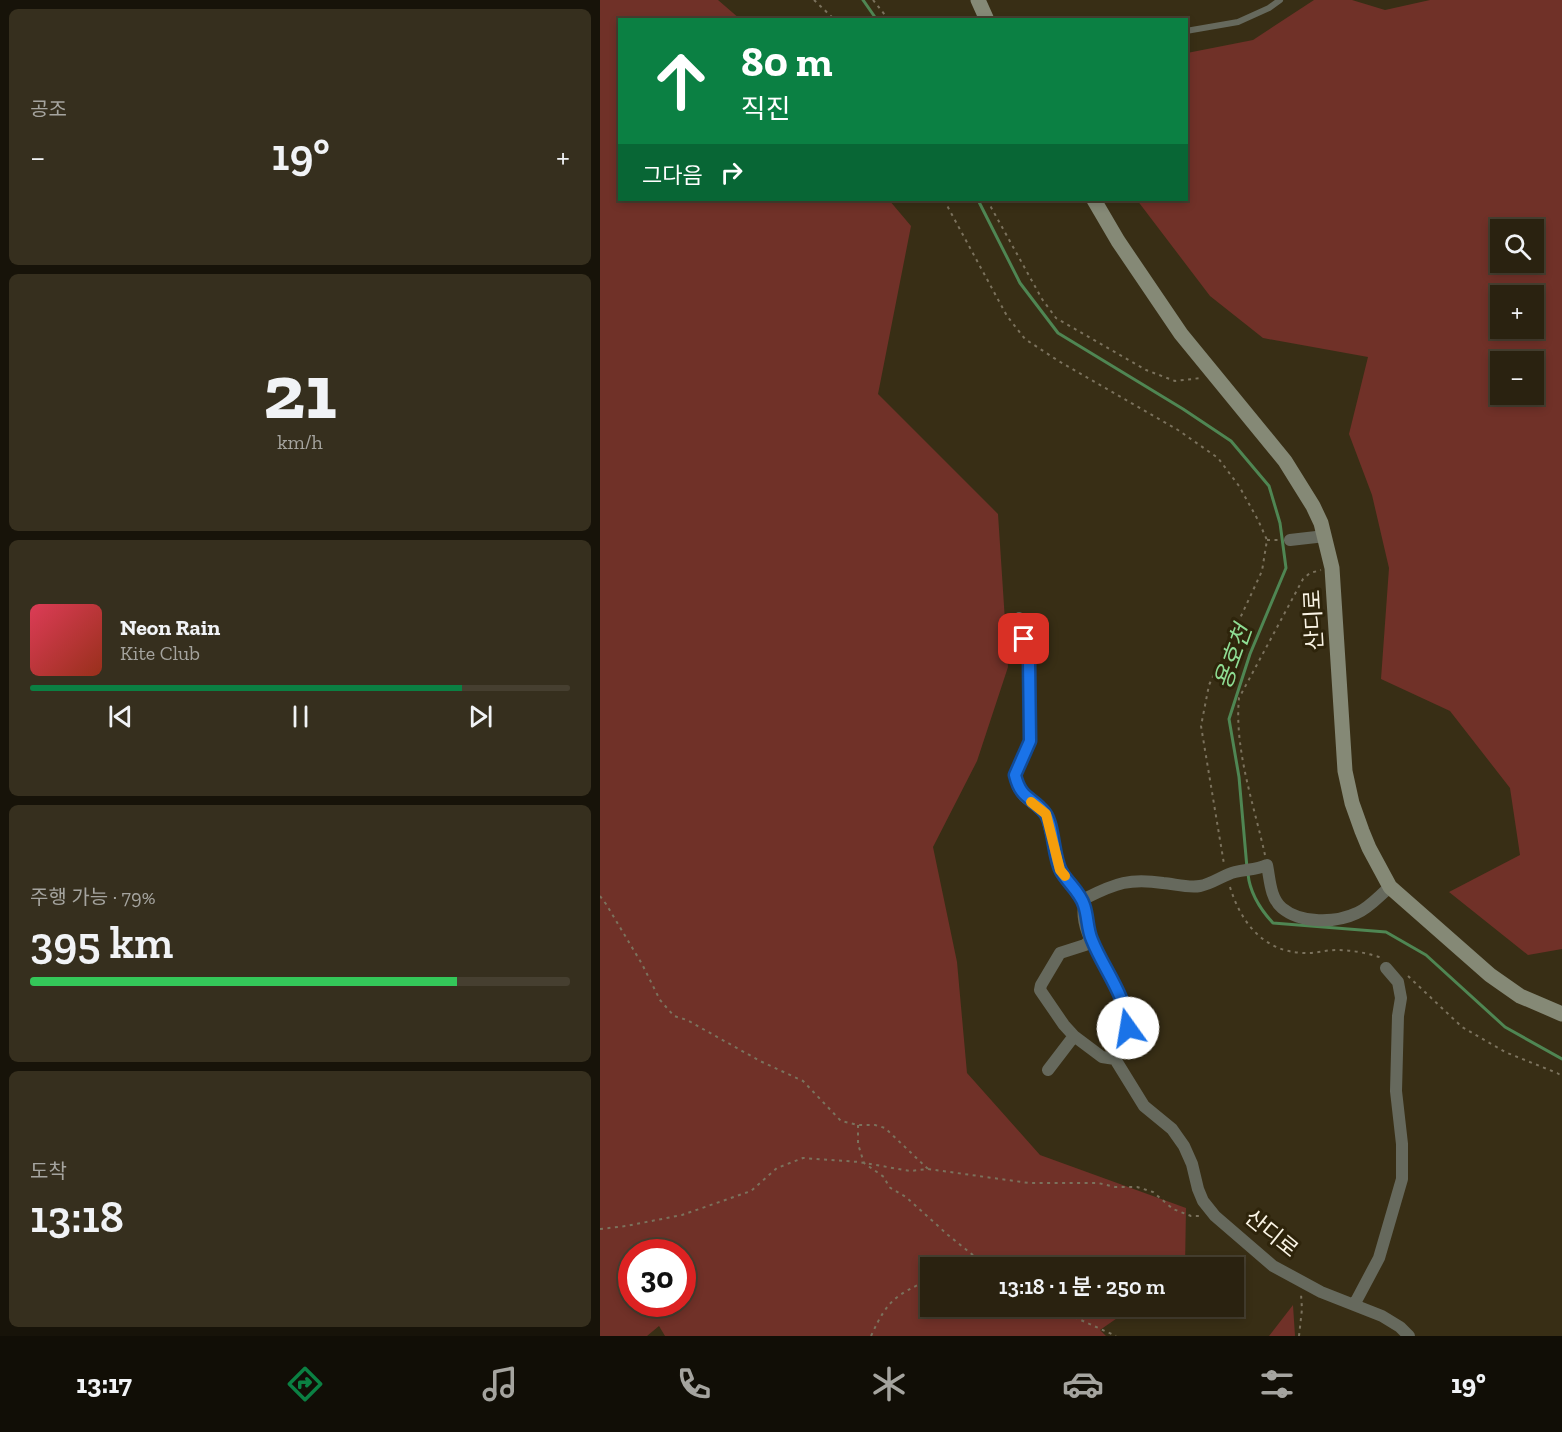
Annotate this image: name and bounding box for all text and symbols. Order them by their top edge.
text: 80 m [741,36,832,87]
icon: ahead [642,42,720,120]
text: 직진 [741,93,791,125]
text: 공조 [30,97,67,121]
text: 19° [272,128,330,182]
text: − [30,137,45,176]
text: + [556,137,570,176]
icon: right [715,156,748,189]
text: 그다음 [642,162,703,189]
map controls [1490,219,1544,405]
button: search [1490,219,1544,273]
button: + [1490,285,1544,339]
text: 21 [263,344,337,438]
button: − [1490,351,1544,405]
text: km/h [277,430,323,454]
street label: 산디로 [1298,589,1329,651]
pin [998,613,1049,664]
text: Neon Rain [120,614,220,641]
water label: 용호천 [1208,618,1258,693]
icon: arrive [1007,622,1040,655]
text: Kite Club [120,641,200,665]
icon: previous [104,700,137,733]
icon: pause [284,700,317,733]
icon: next [464,700,497,733]
text: 주행 가능 · 79% [30,885,155,909]
text: 395 km [30,916,173,970]
position arrow [1096,996,1160,1060]
text: 도착 [30,1159,67,1183]
text: 13:18 [30,1190,124,1244]
street label: 산디로 [1240,1204,1304,1263]
speed limit sign: 30 [618,1239,696,1317]
text: 13:18 · 1 분 · 250 m [999,1273,1165,1300]
icon: directions [284,1363,326,1405]
icon: music [479,1363,521,1405]
icon: phone [673,1363,715,1405]
icon: climate [868,1363,910,1405]
icon: car [1062,1363,1104,1405]
icon: filters [1256,1363,1298,1405]
text: 13:17 [76,1368,132,1400]
text: 19° [1451,1368,1486,1400]

